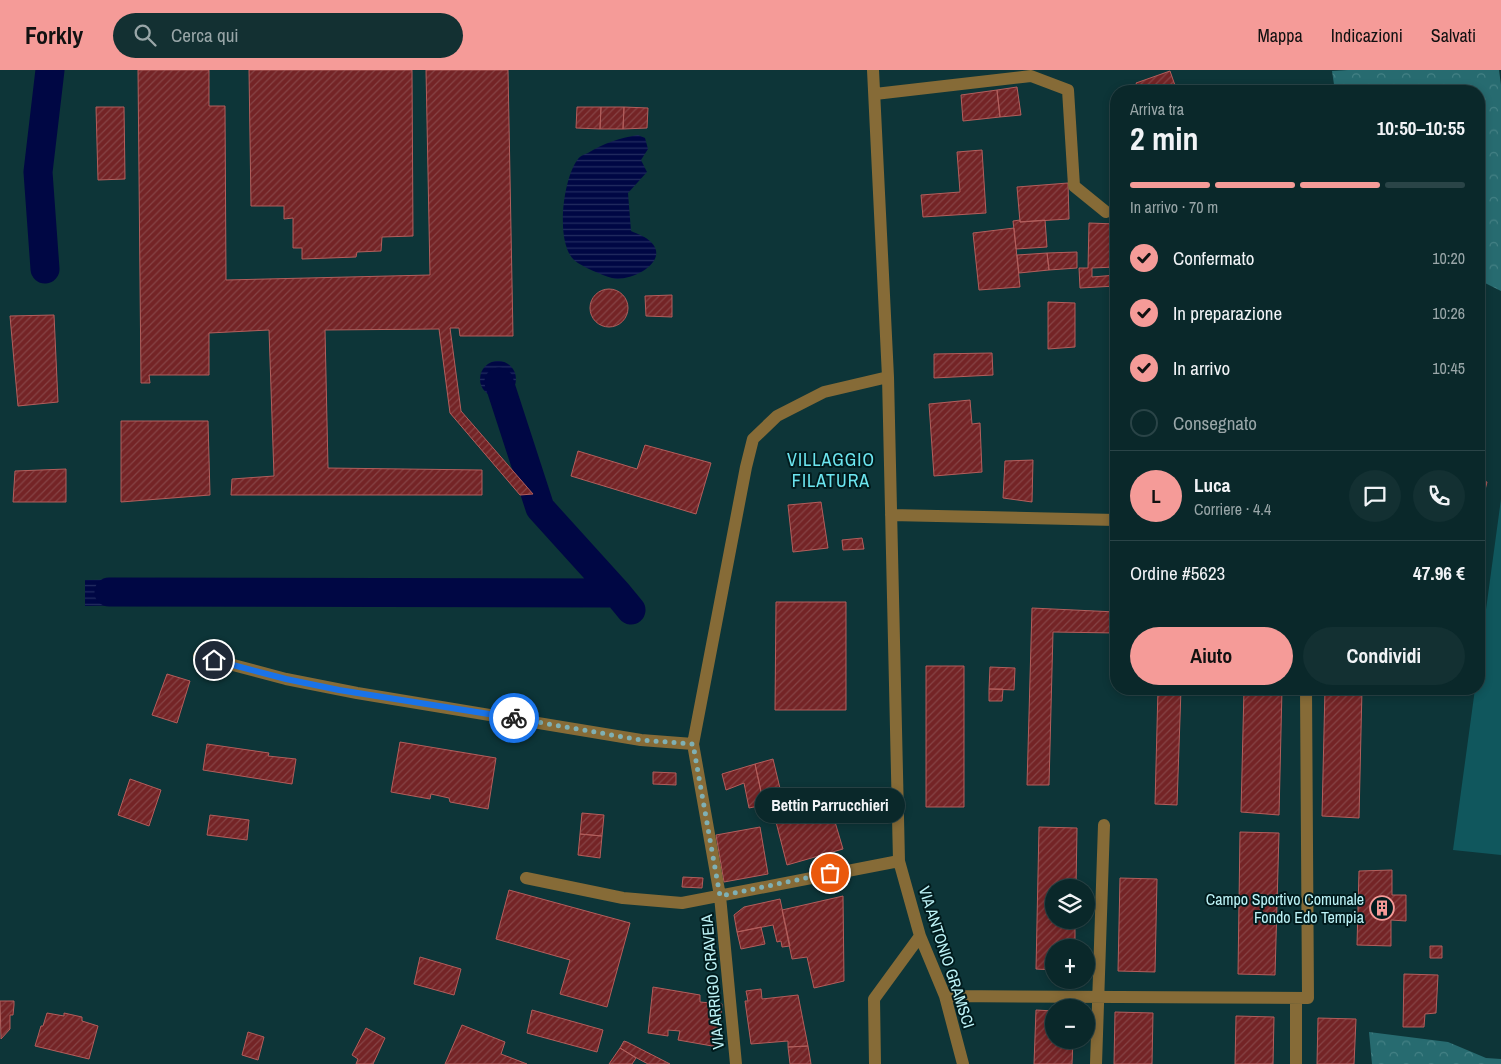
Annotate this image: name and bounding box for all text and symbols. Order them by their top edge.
search box [113,13,463,58]
text: Forkly [25,19,83,51]
icon: search [131,21,159,49]
text: Cerca qui [171,22,239,48]
text: Mappa [1258,23,1303,48]
text: Indicazioni [1331,23,1403,48]
text: Salvati [1431,23,1476,48]
text: Arriva tra [1130,98,1184,120]
text: 10:50–10:55 [1377,115,1465,141]
text: 2 min [1130,117,1199,160]
text: In arrivo · 70 m [1130,196,1218,218]
icon: check [1130,244,1158,272]
text: Confermato [1173,245,1254,271]
text: 10:20 [1432,247,1465,269]
icon: check [1130,299,1158,327]
text: In preparazione [1173,300,1282,326]
text: 10:26 [1432,302,1465,324]
icon: check [1130,354,1158,382]
text: In arrivo [1173,355,1230,381]
text: 10:45 [1432,357,1465,379]
text: Consegnato [1173,410,1257,436]
district label: VILLAGGIO FILATURA [787,447,875,493]
button: chat [1349,470,1401,522]
button: phone [1413,470,1465,522]
text: Luca [1194,472,1230,498]
text: L [1151,483,1161,509]
text: Corriere · 4.4 [1194,498,1271,520]
text: Ordine #5623 [1130,560,1225,586]
text: 47.96 € [1413,560,1465,586]
button: Aiuto [1130,627,1293,685]
button: Condividi [1303,627,1465,685]
pin [193,639,235,681]
icon: home [200,646,228,674]
courier [489,693,539,743]
icon: bike [500,704,528,732]
callout: Bettin Parrucchieri [755,788,905,823]
text: Bettin Parrucchieri [771,794,889,816]
pin [809,852,851,894]
icon: bag [816,859,844,887]
map controls [1045,879,1095,1049]
button: layers [1045,879,1095,929]
street label: VIA ANTONIO GRAMSCI [914,883,980,1031]
place label: Campo Sportivo Comunale Fondo Edo Tempia [1206,888,1365,928]
building icon: Campo Sportivo Comunale Fondo Edo Tempia [1369,895,1395,921]
street label: VIA ARRIGO CRAVEIA [695,913,729,1050]
button: + [1045,939,1095,989]
button: − [1045,999,1095,1049]

